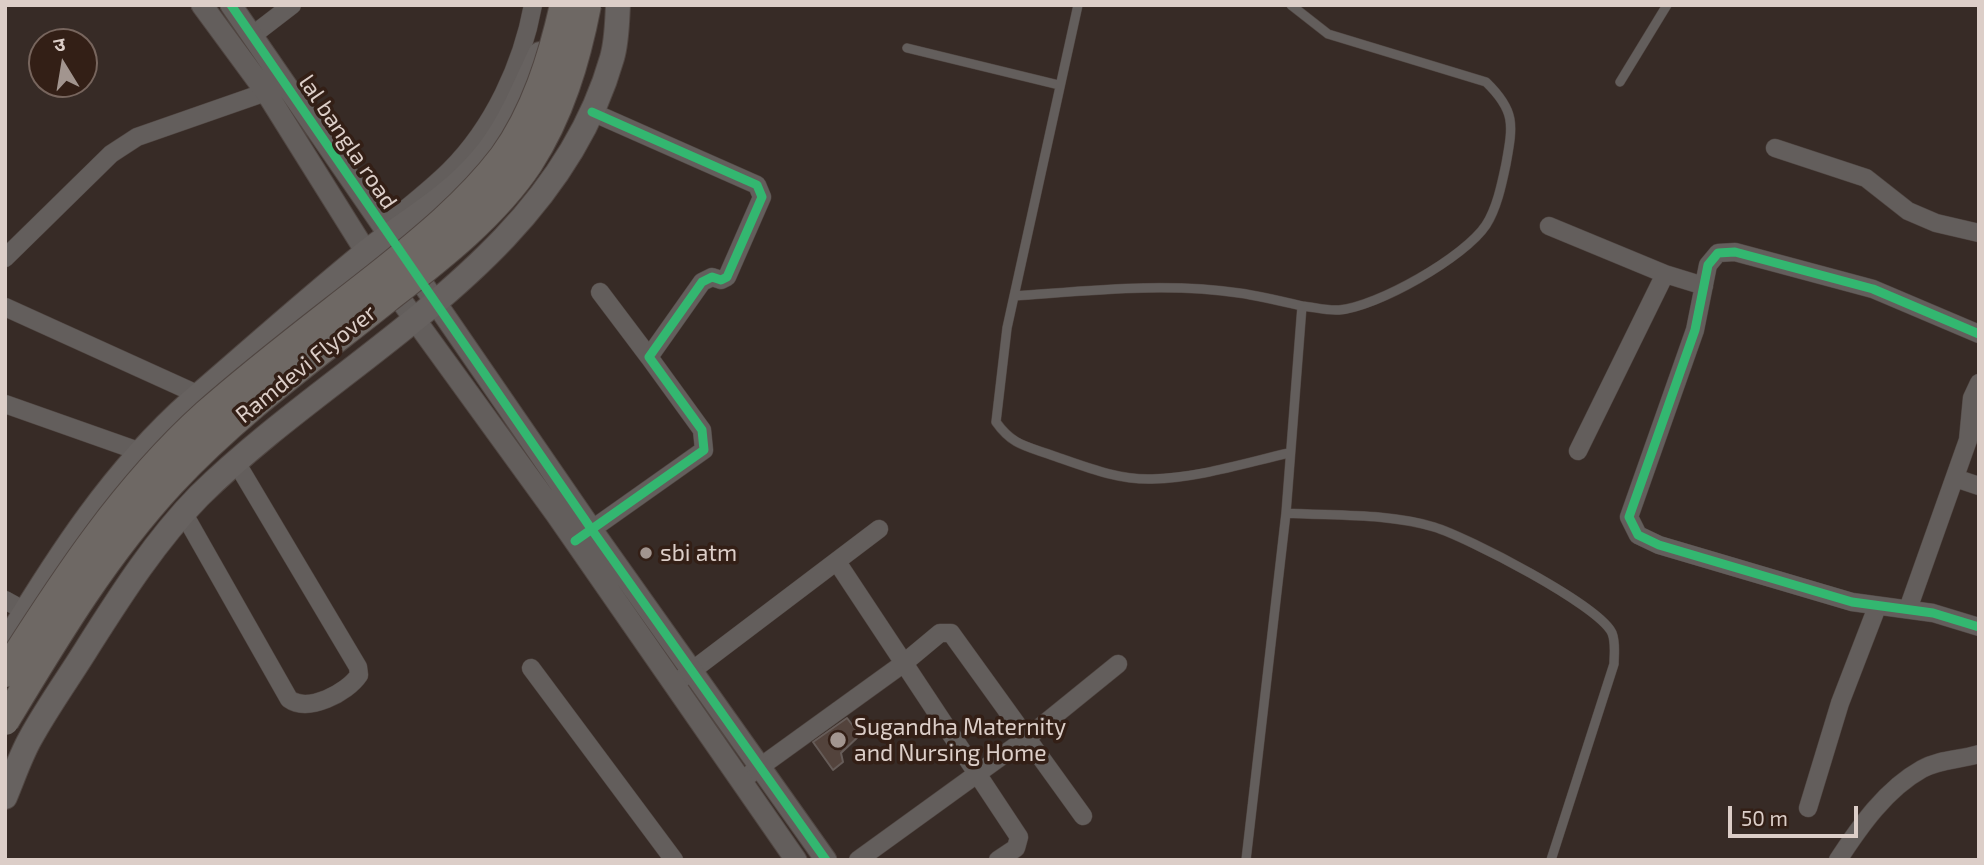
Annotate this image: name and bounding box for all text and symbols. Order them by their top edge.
north arrow [28,28,98,98]
text: उ [52,32,67,56]
street label: lal bangla road [293,70,403,214]
street label: Ramdevi Flyover [230,299,382,429]
place label: sbi atm [660,539,737,567]
marker: sbi atm [638,545,654,561]
place label: Sugandha Maternity and Nursing Home [854,713,1066,767]
marker: Sugandha Maternity and Nursing Home [828,730,848,750]
scale bar [1732,792,1862,836]
text: 50 m [1741,805,1788,830]

